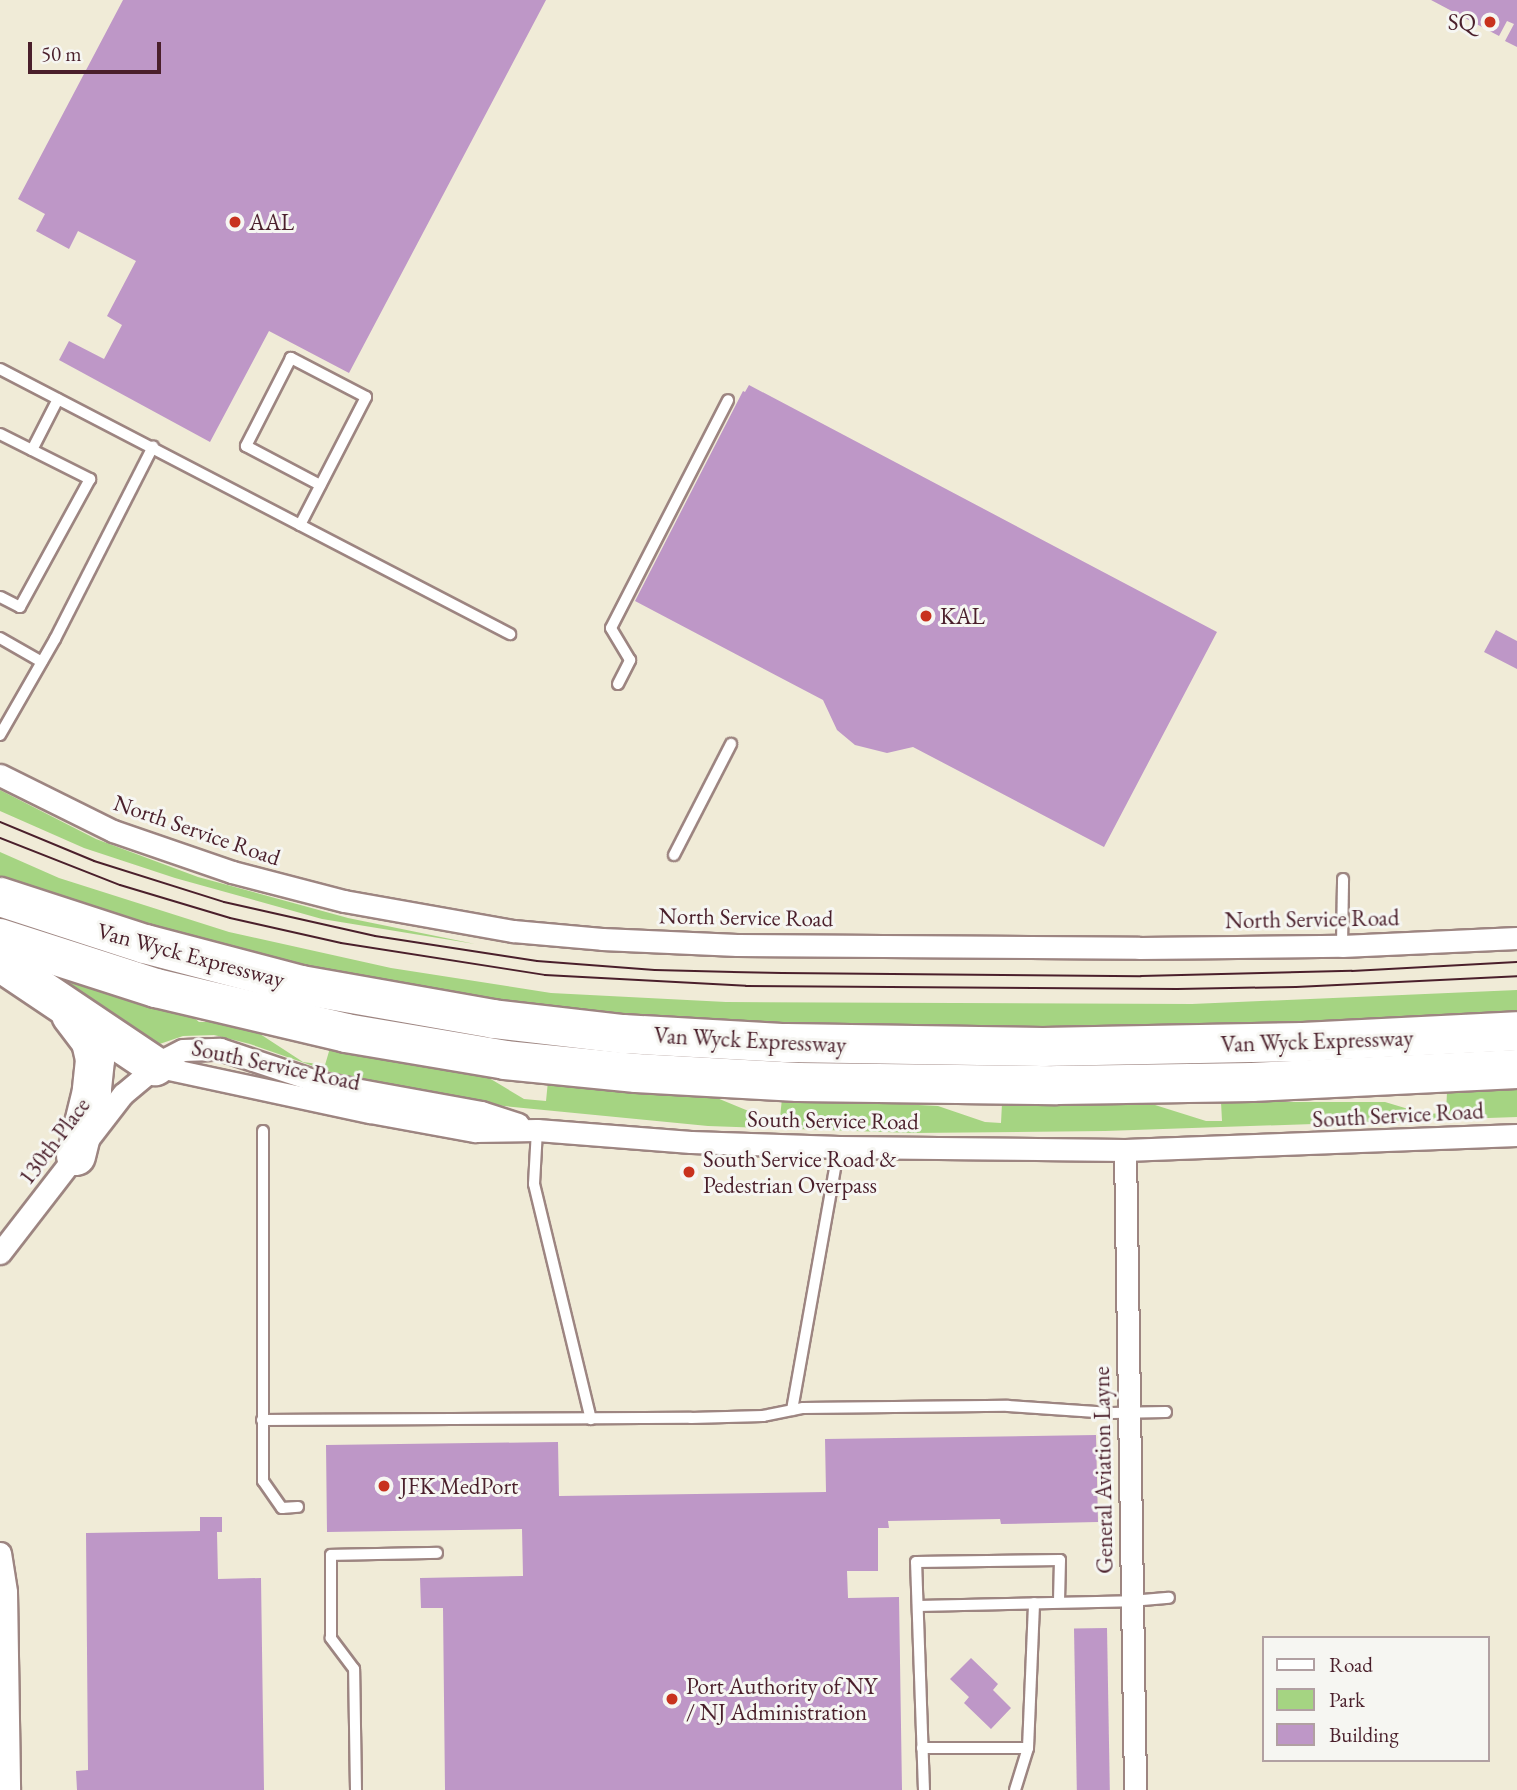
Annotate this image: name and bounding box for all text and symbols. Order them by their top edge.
place label: SQ [1448,8,1476,36]
marker: SQ [1482,14,1498,30]
scale bar [32,28,164,72]
text: 50 m [41,40,82,67]
place label: AAL [249,208,294,236]
marker: AAL [227,214,243,230]
place label: KAL [940,602,985,630]
marker: KAL [918,608,934,624]
street label: North Service Road [110,789,284,871]
street label: North Service Road [658,902,834,932]
street label: North Service Road [1224,904,1400,934]
street label: Van Wyck Expressway [94,917,288,993]
street label: Van Wyck Expressway [653,1021,847,1059]
street label: Van Wyck Expressway [1220,1024,1414,1058]
street label: South Service Road [189,1034,363,1096]
street label: 130th Place [12,1092,96,1190]
street label: South Service Road [1312,1097,1484,1133]
street label: South Service Road [747,1105,919,1135]
place label: South Service Road & Pedestrian Overpass [703,1145,897,1199]
marker: South Service Road & Pedestrian Overpass [681,1164,697,1180]
street label: General Aviation Layne [1087,1366,1119,1574]
place label: JFK MedPort [400,1472,518,1500]
marker: JFK MedPort [374,1476,394,1496]
legend [1262,1636,1489,1762]
text: Road [1329,1651,1373,1678]
place label: Port Authority of NY / NJ Administration [686,1672,877,1726]
text: Park [1329,1686,1365,1713]
marker: Port Authority of NY / NJ Administration [664,1691,680,1707]
text: Building [1329,1721,1399,1748]

